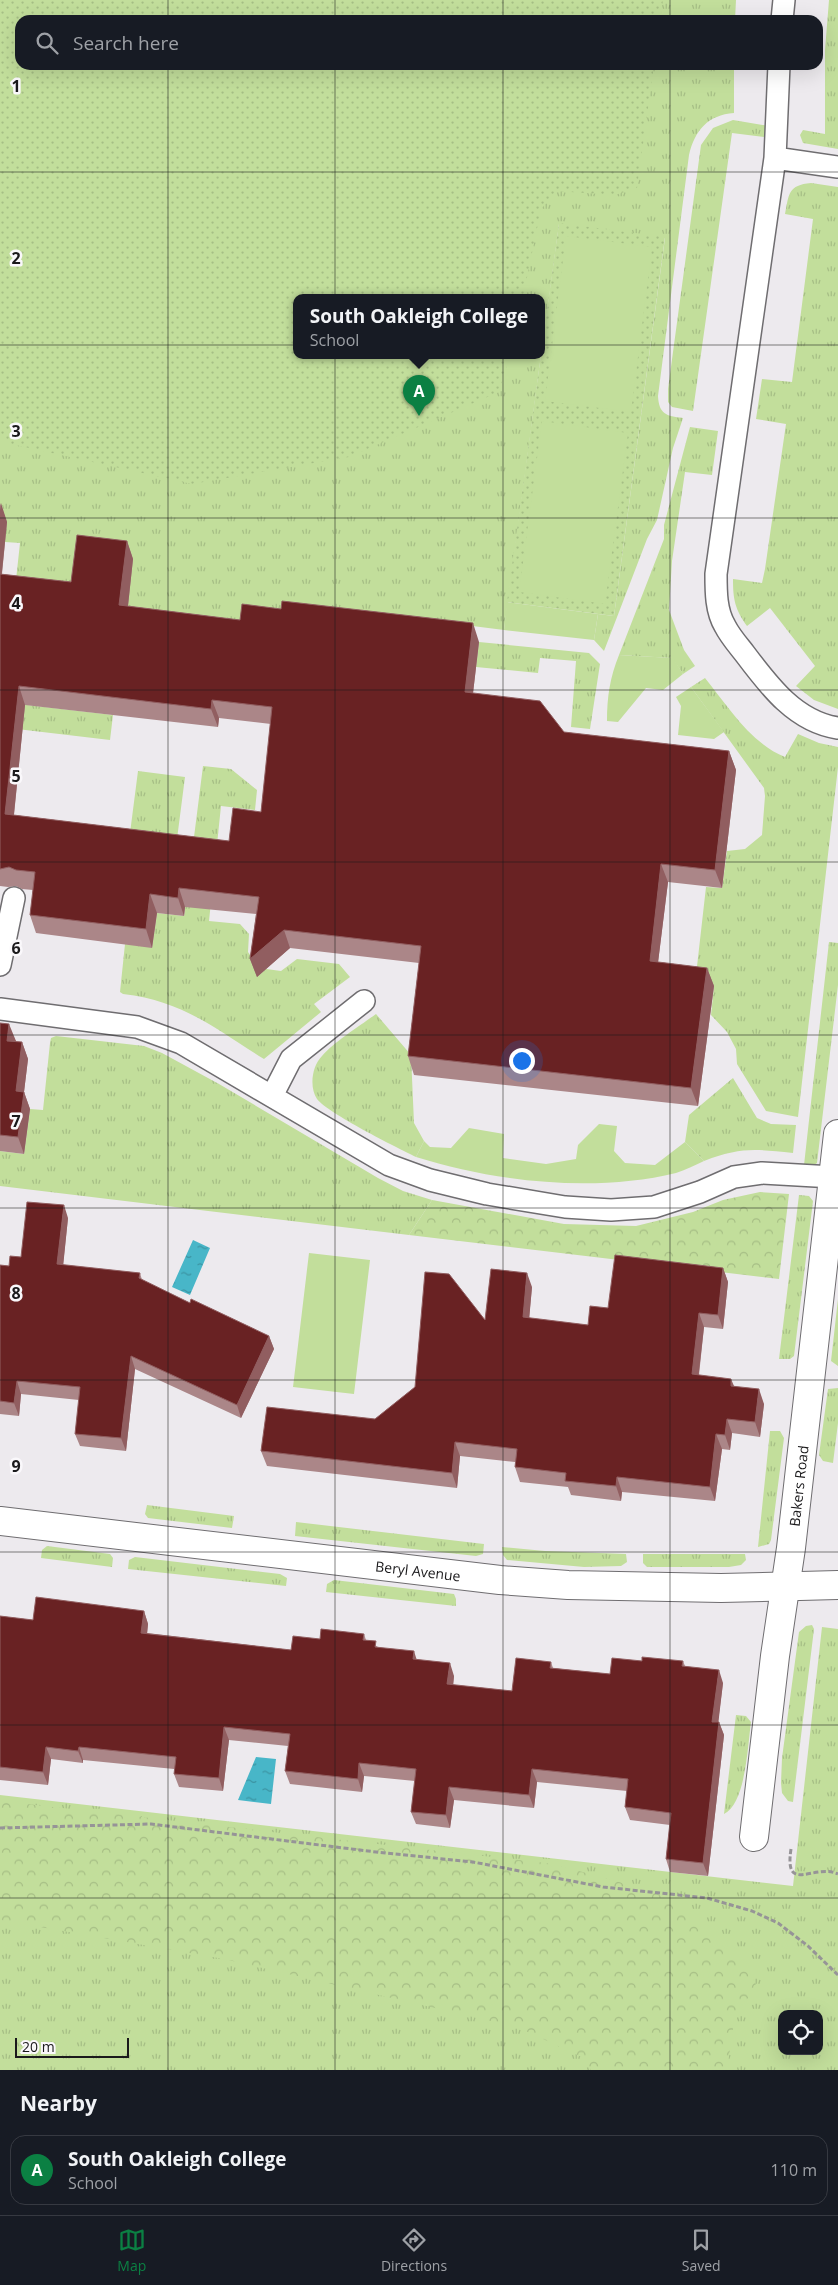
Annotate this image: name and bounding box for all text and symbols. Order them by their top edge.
search box [15,15,823,70]
icon: search [33,29,61,57]
text: Search here [73,30,179,56]
text: 1 [11,75,21,97]
text: 2 [11,247,21,269]
popup [293,294,545,359]
text: South Oakleigh College [310,303,528,329]
text: School [310,329,359,351]
pin: A [403,375,435,416]
text: 3 [11,420,21,442]
text: 4 [11,592,21,614]
text: 5 [11,765,21,787]
text: 6 [11,937,21,959]
your location [509,1048,535,1074]
text: 7 [11,1110,21,1132]
text: 8 [11,1282,21,1304]
street label: Bakers Road [784,1444,812,1527]
text: 9 [11,1455,21,1477]
street label: Beryl Avenue [374,1556,462,1585]
map controls [778,2010,823,2055]
button: locate [778,2010,823,2055]
scale bar [15,2035,129,2058]
text: 20 m [22,2037,55,2056]
text: Nearby [20,2089,97,2117]
text: South Oakleigh College [68,2146,286,2172]
text: A [31,2159,43,2181]
text: 110 m [771,2159,817,2181]
text: School [68,2172,118,2194]
tab: Map [117,2226,146,2275]
tab: Directions [381,2226,447,2275]
tab: Saved [682,2226,721,2275]

